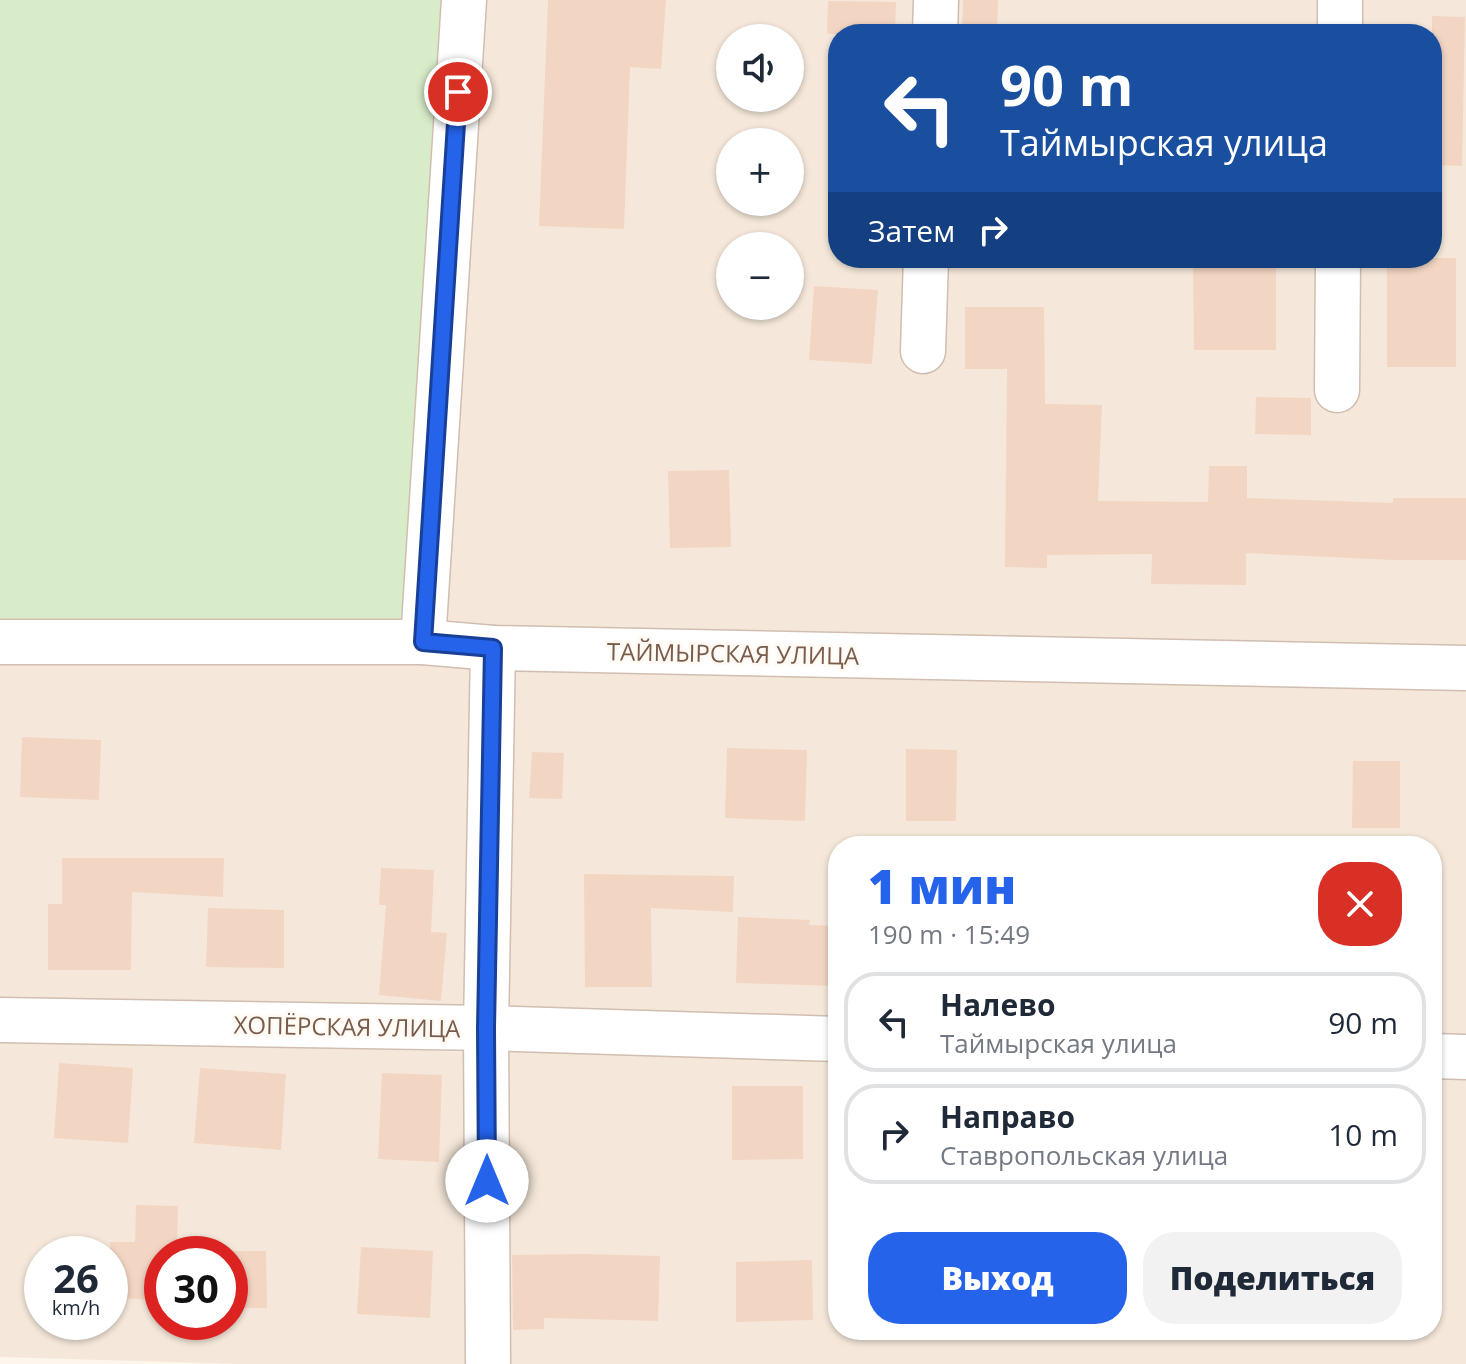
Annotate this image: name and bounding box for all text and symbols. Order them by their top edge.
map controls [716,24,804,320]
button: sound [716,24,804,112]
text: 90 m [1000,46,1134,122]
icon: left [868,56,972,160]
pin [424,58,492,126]
icon: arrive [436,70,480,114]
text: Таймырская улица [1000,118,1328,167]
button: + [716,128,804,216]
icon: right [971,208,1015,252]
text: Затем [868,210,955,251]
button: − [716,232,804,320]
street label: ТАЙМЫРСКАЯ УЛИЦА [607,634,860,672]
text: 1 мин [868,853,1016,918]
button: close [1318,862,1402,946]
text: 190 m · 15:49 [868,916,1030,952]
text: Налево [940,984,1056,1025]
icon: left [872,1000,916,1044]
text: 90 m [1328,1002,1398,1043]
street label: ХОПЁРСКАЯ УЛИЦА [233,1008,462,1044]
text: Таймырская улица [940,1025,1177,1061]
text: Направо [940,1096,1075,1137]
icon: right [872,1112,916,1156]
text: 10 m [1328,1114,1398,1155]
text: Ставропольская улица [940,1137,1228,1173]
position arrow [445,1139,529,1223]
button: Выход [868,1232,1127,1324]
button: Поделиться [1143,1232,1402,1324]
speed limit sign: 30 [144,1236,248,1340]
text: 26 [53,1250,99,1305]
text: km/h [52,1294,100,1321]

